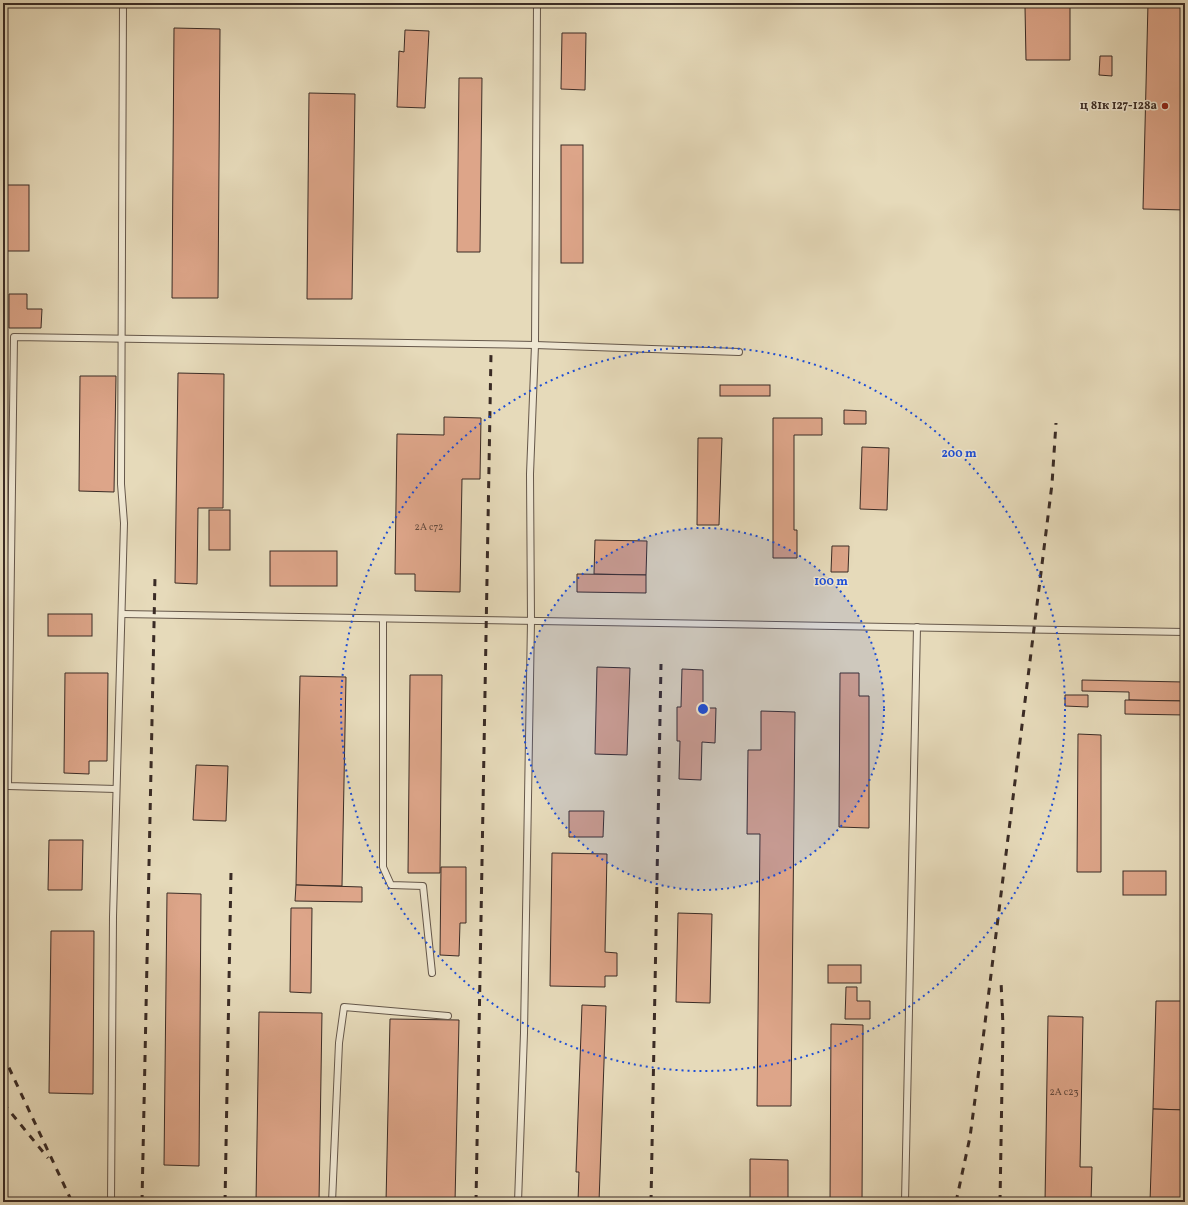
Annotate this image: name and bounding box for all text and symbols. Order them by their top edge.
place label: ц 81к 127-128а [1080,98,1157,114]
marker: ц 81к 127-128а [1160,101,1170,111]
text: 200 m [941,446,977,462]
house number: 2А с72 [415,520,443,534]
text: 100 m [814,574,848,590]
centre of rings [696,702,710,716]
house number: 2А с23 [1049,1085,1079,1099]

